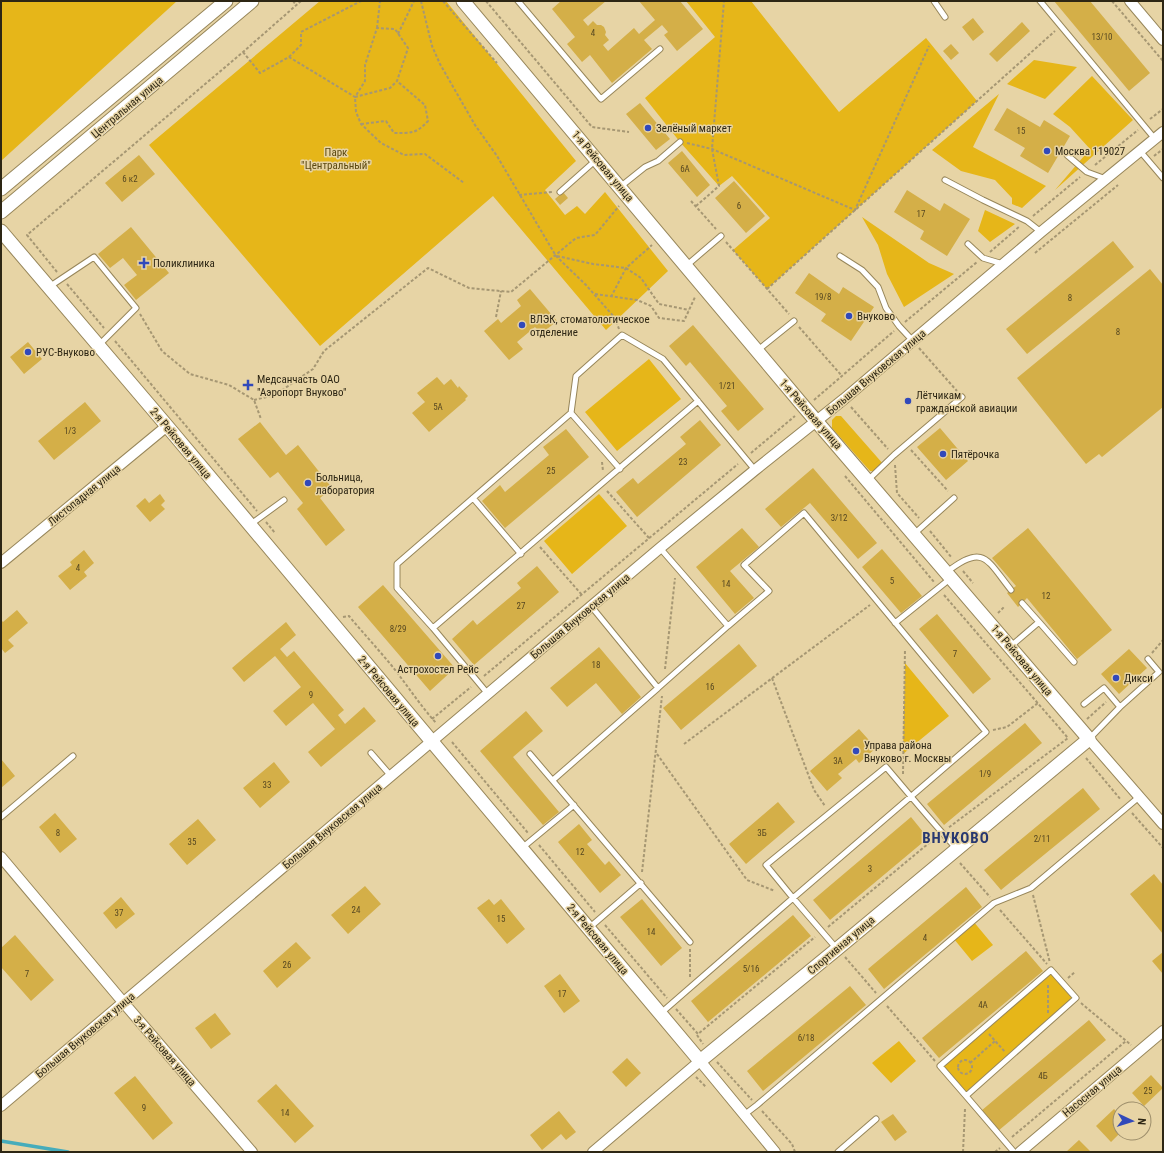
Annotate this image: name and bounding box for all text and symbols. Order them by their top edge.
house number: 4 [591,28,596,38]
house number: 13/10 [1091,32,1113,42]
street label: Центральная улица [89,74,166,141]
place label: Зелёный маркет [656,122,732,135]
marker: Зелёный маркет [643,123,653,133]
house number: 15 [1017,126,1026,136]
street label: 1-я Рейсовая улица [569,128,636,204]
place label: Москва 119027 [1055,145,1125,158]
park label: Парк "Центральный" [301,146,371,172]
marker: Москва 119027 [1042,146,1052,156]
house number: 6А [680,164,690,174]
house number: 6 к2 [122,174,138,184]
house number: 6 [737,201,741,211]
house number: 17 [917,209,926,219]
marker: Поликлиника [138,257,150,269]
place label: Поликлиника [153,257,215,270]
house number: 19/8 [815,292,831,302]
house number: 8 [1068,293,1072,303]
place label: Внуково [857,310,895,323]
marker: Внуково [844,311,854,321]
place label: ВЛЭК, стоматологическое отделение [530,313,650,339]
marker: ВЛЭК, стоматологическое отделение [517,320,527,330]
street label: Большая Внуковская улица [824,327,929,418]
house number: 8 [1116,327,1120,337]
place label: РУС-Внуково [36,346,95,359]
marker: РУС-Внуково [23,347,33,357]
place label: Медсанчасть ОАО "Аэропорт Внуково" [257,373,346,399]
street label: 1-я Рейсовая улица [777,377,845,452]
marker: Медсанчасть ОАО "Аэропорт Внуково" [242,379,254,391]
house number: 1/21 [719,381,735,391]
place label: Лётчикам гражданской авиации [916,389,1017,415]
marker: Лётчикам гражданской авиации [903,396,913,406]
house number: 5А [433,402,443,412]
street label: 2-я Рейсовая улица [147,405,214,481]
house number: 1/3 [64,426,76,436]
place label: Пятёрочка [951,448,999,461]
marker: Пятёрочка [938,449,948,459]
house number: 23 [679,457,687,467]
street label: Листопадная улица [45,462,123,529]
house number: 25 [547,466,556,476]
place label: Больница, лаборатория [316,471,375,497]
marker: Больница, лаборатория [303,478,313,488]
house number: 3/12 [831,513,848,523]
house number: 4 [76,563,81,573]
street label: Большая Внуковская улица [528,571,633,662]
house number: 5 [890,576,895,586]
house number: 14 [722,579,731,589]
house number: 12 [1042,591,1051,601]
house number: 27 [517,601,526,611]
street label: 1-я Рейсовая улица [988,622,1055,698]
house number: 8/29 [390,624,406,634]
house number: 7 [953,649,958,659]
marker: Астрохостел Рейс [433,651,443,661]
street label: 2-я Рейсовая улица [355,653,422,729]
house number: 18 [592,660,600,670]
place label: Астрохостел Рейс [397,663,479,676]
place label: Дикси [1124,672,1153,685]
marker: Дикси [1111,673,1121,683]
house number: 16 [706,682,714,692]
house number: 9 [309,690,313,700]
place label: Управа района Внуково г. Москвы [864,739,951,765]
marker: Управа района Внуково г. Москвы [851,746,861,756]
house number: 3А [833,756,843,766]
house number: 1/9 [979,769,991,779]
house number: 33 [263,780,271,790]
street label: Большая Внуковская улица [280,781,385,872]
house number: 8 [56,828,60,838]
house number: 3Б [757,828,767,838]
district label: ВНУКОВО [922,829,990,847]
house number: 2/11 [1034,834,1050,844]
house number: 35 [188,837,197,847]
house number: 12 [576,847,585,857]
house number: 3 [868,864,872,874]
street label: 2-я Рейсовая улица [564,901,631,977]
house number: 24 [352,905,361,915]
house number: 37 [115,908,124,918]
house number: 15 [497,914,506,924]
street label: Спортивная улица [805,914,877,977]
house number: 14 [647,927,656,937]
house number: 4 [923,933,928,943]
house number: 26 [283,960,291,970]
house number: 5/16 [743,964,759,974]
house number: 7 [25,969,30,979]
house number: 17 [558,989,567,999]
street label: Большая Внуковская улица [33,990,138,1081]
house number: 4А [978,1000,988,1010]
street label: 3-я Рейсовая улица [131,1014,199,1089]
house number: 6/18 [798,1033,814,1043]
street label: Насосная улица [1060,1063,1124,1120]
house number: 4Б [1038,1071,1048,1081]
house number: 25 [1144,1086,1153,1096]
north arrow [1112,1101,1152,1141]
house number: 9 [142,1103,146,1113]
house number: 14 [281,1108,290,1118]
text: N [1135,1118,1148,1126]

